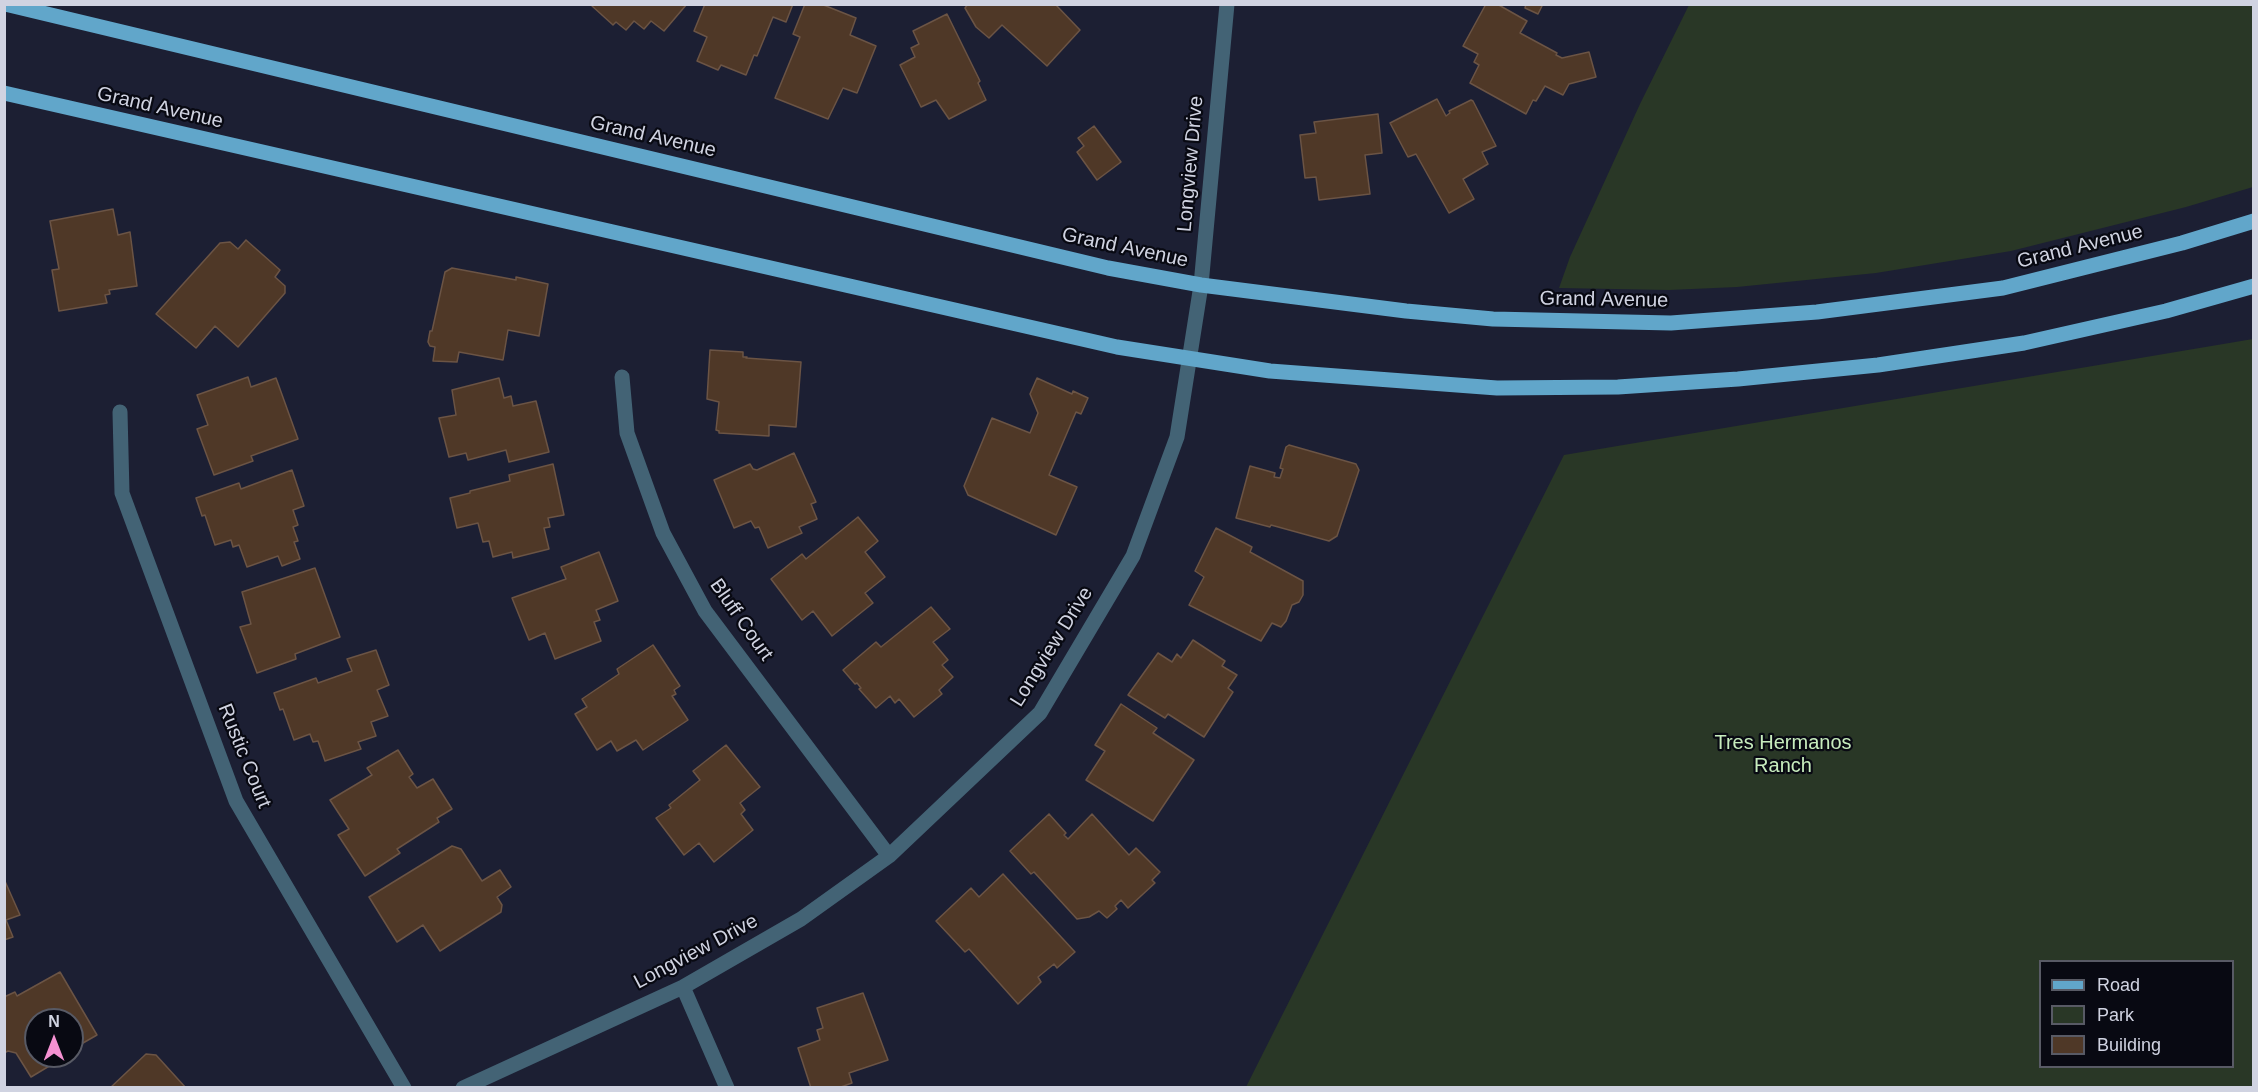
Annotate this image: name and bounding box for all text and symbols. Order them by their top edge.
street label: Grand Avenue [95,82,225,134]
street label: Longview Drive [1173,95,1209,233]
street label: Grand Avenue [588,111,718,163]
street label: Grand Avenue [2015,220,2145,274]
street label: Grand Avenue [1060,223,1190,273]
street label: Grand Avenue [1539,287,1669,313]
street label: Bluff Court [704,575,778,665]
street label: Longview Drive [1006,583,1098,711]
street label: Rustic Court [212,700,276,812]
park label: Tres Hermanos Ranch [1714,731,1852,778]
street label: Longview Drive [630,909,762,995]
legend [2039,960,2234,1068]
text: Road [2097,975,2140,995]
text: Park [2097,1005,2134,1025]
north arrow [24,1008,84,1068]
text: N [48,1013,60,1030]
text: Building [2097,1035,2161,1055]

